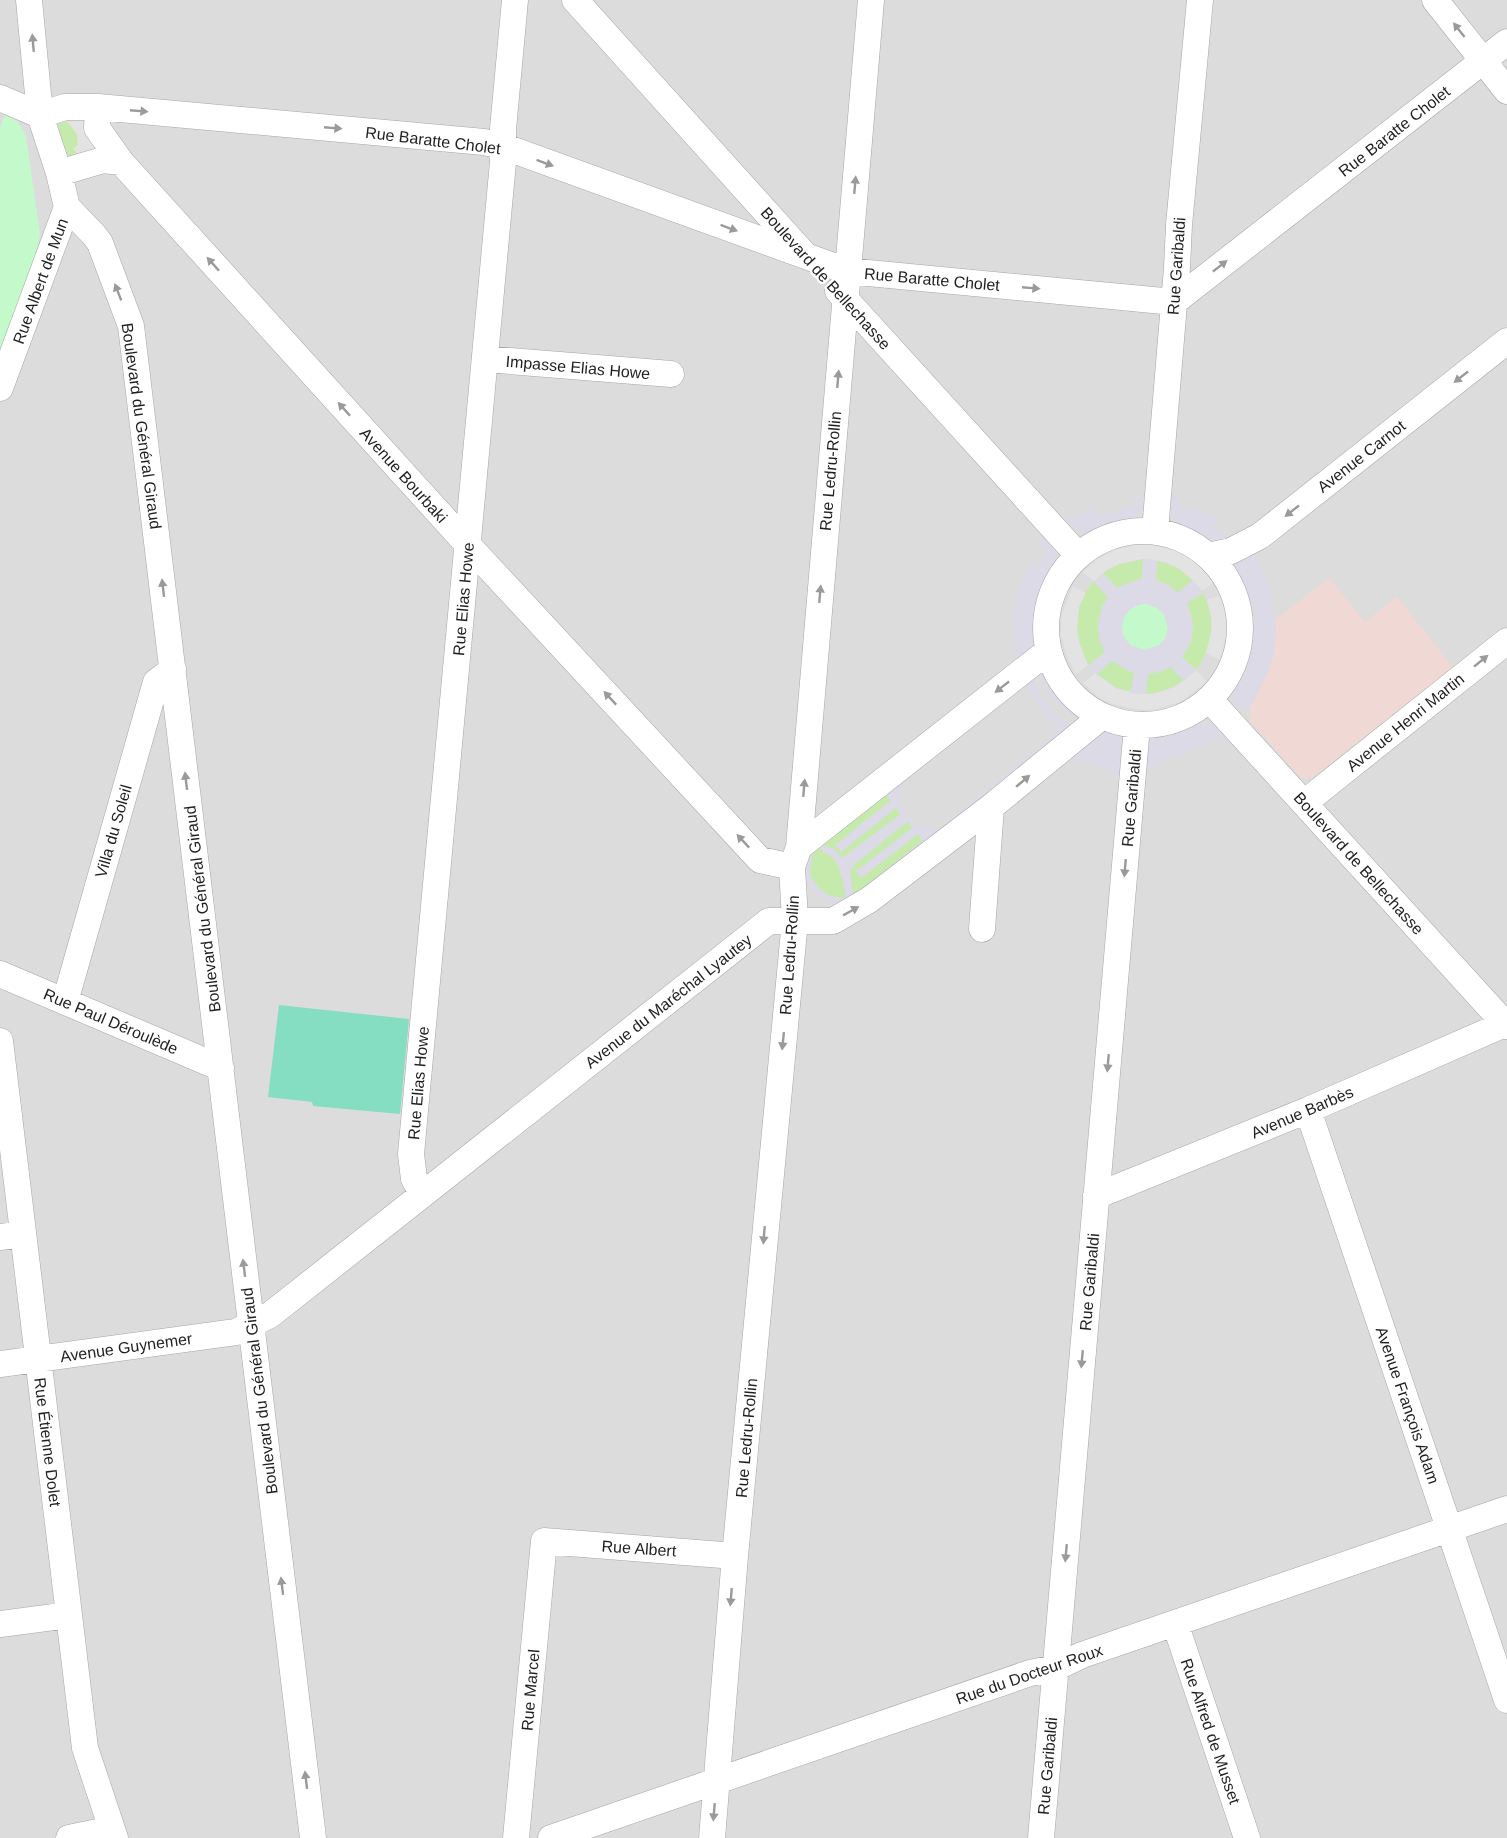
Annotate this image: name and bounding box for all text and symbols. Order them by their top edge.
one-way arrow [1454,23,1466,38]
one-way arrow [28,33,38,52]
street label: Rue Baratte Cholet [1335,82,1454,180]
one-way arrow [130,106,149,115]
one-way arrow [324,123,343,133]
street label: Rue Baratte Cholet [364,124,502,157]
one-way arrow [536,158,554,168]
one-way arrow [850,175,860,194]
street label: Boulevard de Bellechasse [757,204,894,353]
street label: Rue Albert de Mun [10,216,71,346]
street label: Rue Garibaldi [1165,217,1188,315]
one-way arrow [720,224,738,234]
one-way arrow [207,257,220,272]
one-way arrow [1213,260,1228,272]
street label: Rue Baratte Cholet [863,265,1001,294]
one-way arrow [113,283,122,301]
one-way arrow [1021,283,1040,293]
street label: Boulevard du Général Giraud [119,322,164,530]
street label: Impasse Elias Howe [505,353,651,382]
one-way arrow [833,369,843,388]
one-way arrow [1453,371,1469,384]
one-way arrow [337,401,351,416]
street label: Rue Ledru-Rollin [817,410,844,532]
street label: Avenue Carnot [1314,417,1409,496]
street label: Avenue Bourbaki [357,424,451,526]
one-way arrow [1284,505,1299,517]
street label: Rue Elias Howe [450,542,477,656]
one-way arrow [158,578,168,597]
one-way arrow [815,585,825,604]
one-way arrow [1473,655,1489,668]
street label: Avenue Henri Martin [1343,670,1467,775]
one-way arrow [994,680,1010,693]
one-way arrow [603,691,617,706]
street label: Rue Garibaldi [1119,749,1144,848]
one-way arrow [182,771,191,790]
one-way arrow [1015,774,1031,787]
one-way arrow [799,779,808,798]
street label: Villa du Soleil [92,783,135,880]
street label: Boulevard de Bellechasse [1290,789,1427,938]
street label: Boulevard du Général Giraud [181,805,224,1013]
one-way arrow [736,834,750,848]
one-way arrow [1120,859,1130,878]
street label: Rue Ledru-Rollin [777,895,802,1016]
one-way arrow [843,905,859,916]
street label: Avenue du Maréchal Lyautey [582,931,755,1072]
street label: Rue Paul Déroulède [41,985,181,1057]
street label: Rue Elias Howe [405,1026,432,1140]
one-way arrow [778,1032,788,1051]
one-way arrow [1103,1053,1113,1072]
street label: Avenue Barbès [1249,1083,1356,1142]
one-way arrow [759,1226,769,1245]
street label: Rue Garibaldi [1077,1233,1102,1332]
one-way arrow [239,1258,249,1277]
street label: Boulevard du Général Giraud [238,1287,281,1495]
street label: Avenue François Adam [1373,1324,1442,1486]
street label: Avenue Guynemer [59,1330,194,1365]
one-way arrow [1077,1349,1087,1368]
street label: Rue Étienne Dolet [31,1376,65,1508]
street label: Rue Ledru-Rollin [733,1377,760,1499]
street label: Rue Albert [601,1537,677,1560]
one-way arrow [1061,1543,1071,1562]
one-way arrow [278,1577,287,1596]
one-way arrow [726,1587,736,1606]
street label: Rue du Docteur Roux [954,1641,1105,1708]
street label: Rue Marcel [518,1649,543,1732]
street label: Rue Alfred de Musset [1178,1656,1244,1807]
street label: Rue Garibaldi [1035,1717,1060,1816]
one-way arrow [301,1770,310,1789]
one-way arrow [709,1803,719,1822]

